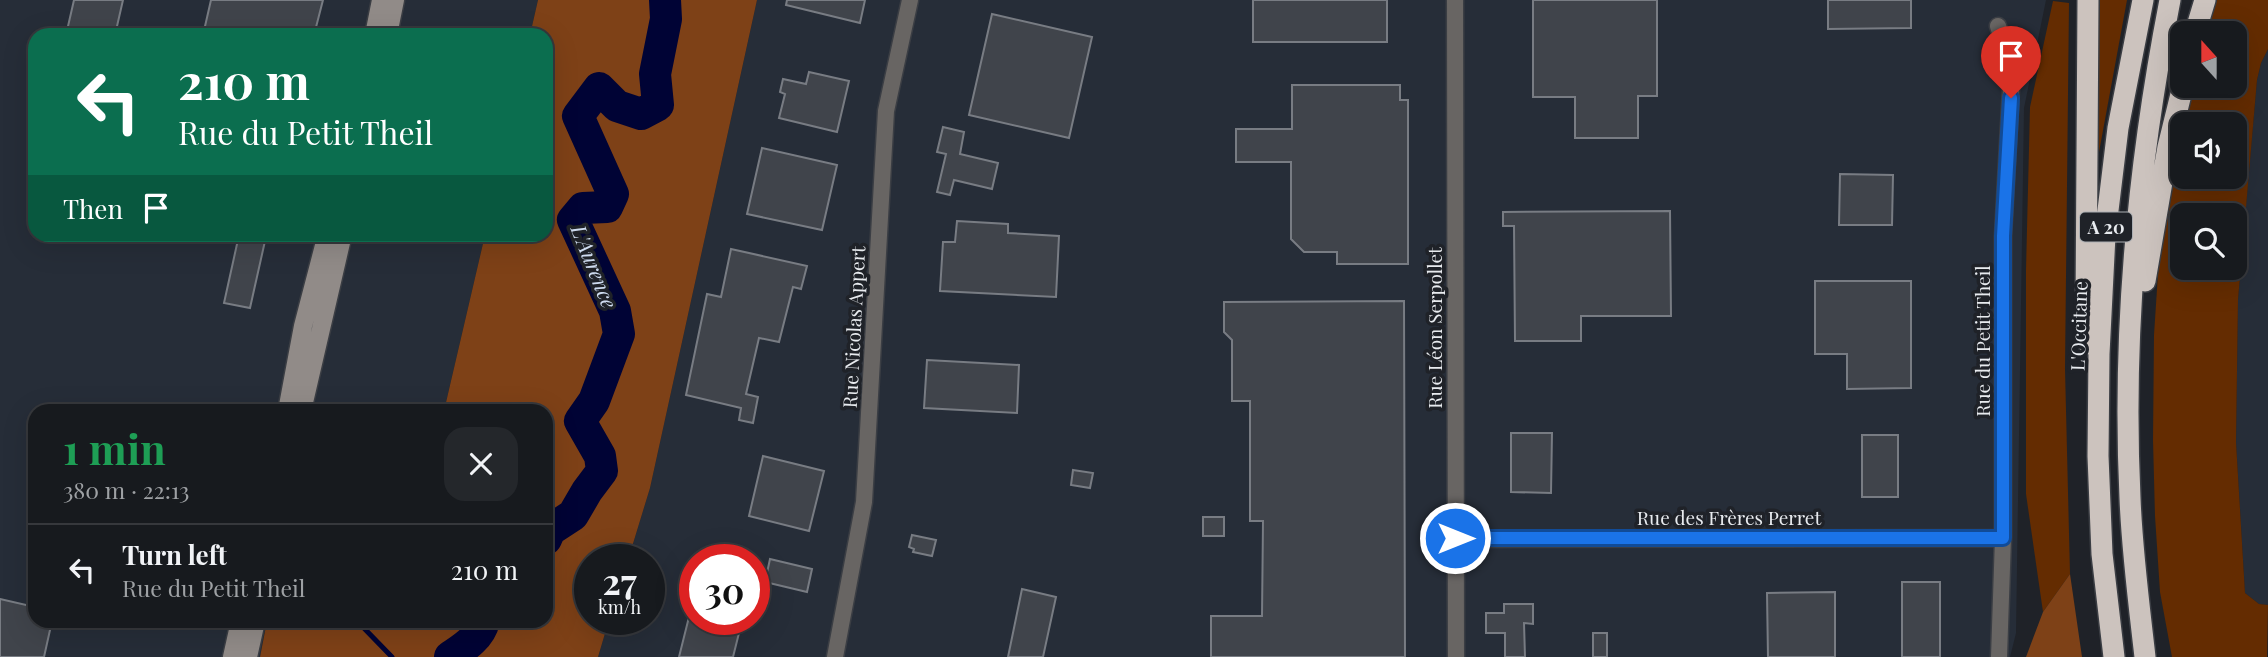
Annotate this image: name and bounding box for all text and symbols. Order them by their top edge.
north arrow [2170,21,2247,98]
map controls [2170,21,2247,280]
pin [1981,26,2041,98]
icon: arrive [1992,37,2030,75]
text: 210 m [178,47,310,112]
icon: left [63,56,154,147]
text: Rue du Petit Theil [178,110,433,153]
button: sound [2170,112,2247,189]
icon: arrive [137,189,175,227]
text: Then [63,191,123,226]
button: search [2170,203,2247,280]
road number: A 20 [2080,212,2132,242]
water label: L'Aurence [565,219,624,312]
street label: Rue Nicolas Appert [836,245,870,409]
street label: Rue Léon Serpollet [1421,247,1447,409]
street label: Rue du Petit Theil [1969,265,1995,417]
street label: L'Occitane [2063,281,2093,371]
text: 1 min [63,420,166,476]
button: close [444,427,518,501]
text: 380 m · 22:13 [63,474,189,505]
position arrow [1418,501,1492,575]
street label: Rue des Frères Perret [1637,504,1821,530]
text: Turn left [122,537,227,572]
speed limit sign: 30 [679,544,770,635]
icon: left [63,551,101,589]
text: 210 m [451,552,518,587]
text: 27 [602,557,637,604]
text: Rue du Petit Theil [122,572,305,603]
text: km/h [598,595,641,619]

